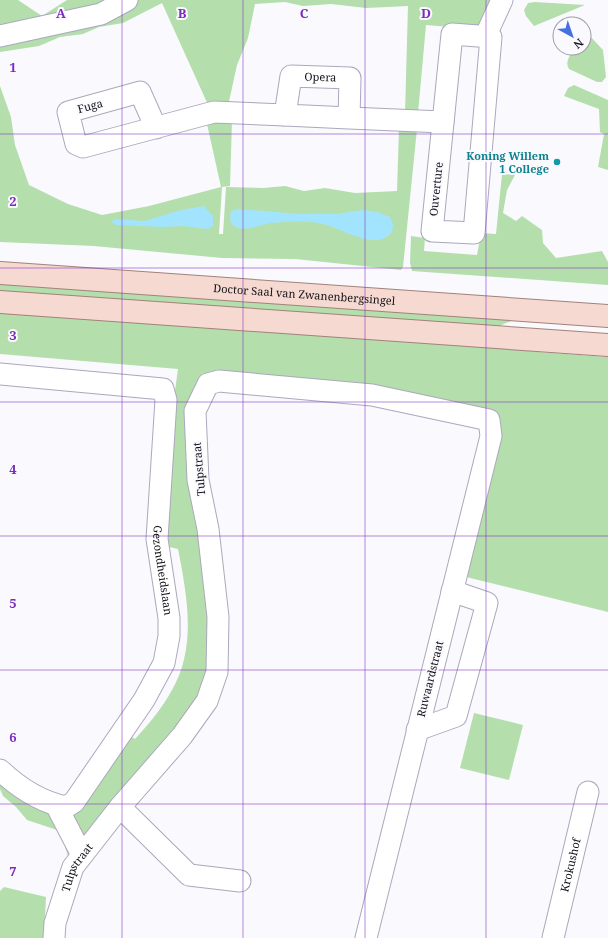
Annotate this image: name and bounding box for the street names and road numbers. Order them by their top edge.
street label: Opera [304,68,337,85]
street label: Fuga [76,95,104,116]
street label: Ouverture [425,161,446,217]
street label: Doctor Saal van Zwanenbergsingel [213,280,396,308]
street label: Tulpstraat [189,441,208,497]
street label: Gezondheidslaan [150,525,176,616]
street label: Ruwaardstraat [413,639,446,719]
street label: Krokushof [556,836,584,893]
street label: Tulpstraat [57,840,96,894]

